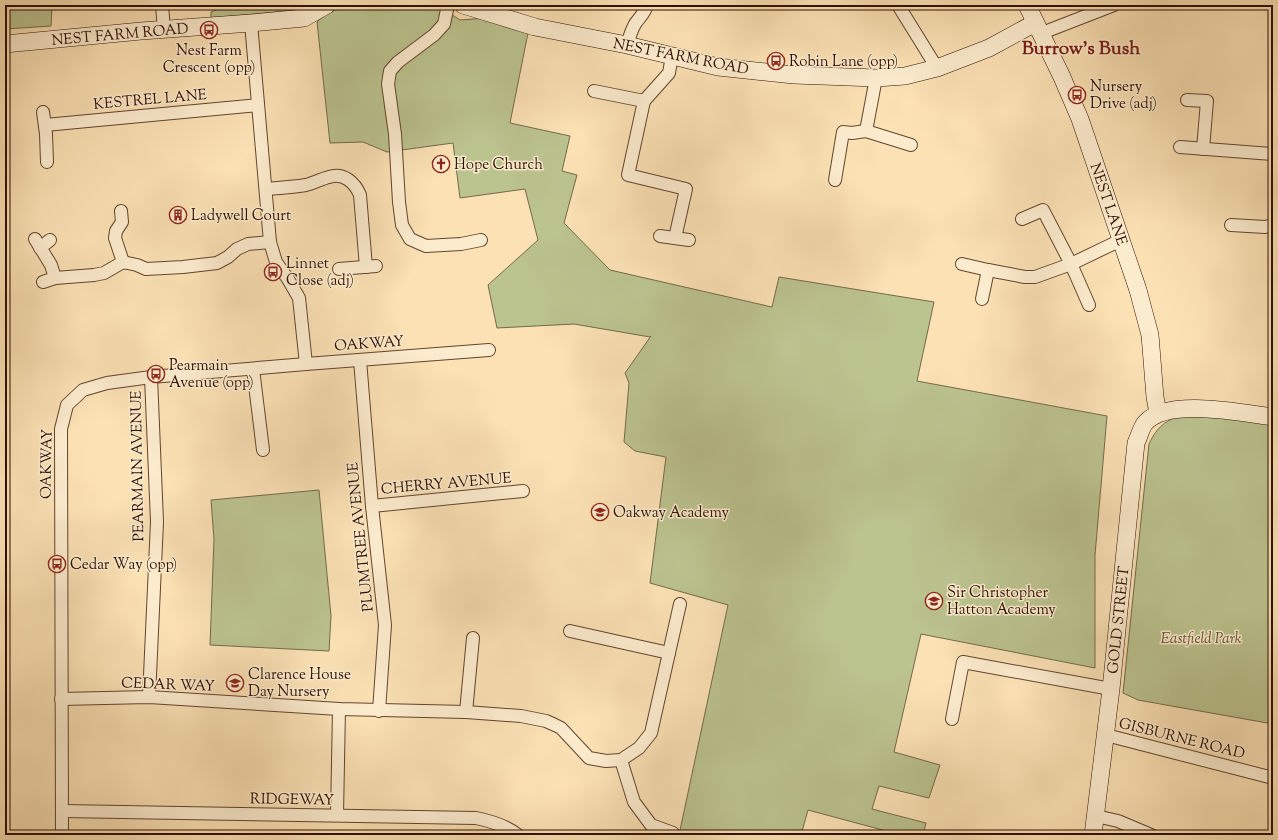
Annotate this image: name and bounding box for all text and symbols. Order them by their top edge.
street label: NEST FARM ROAD [51,19,190,52]
bus stop icon: Nest Farm Crescent (opp) [199,20,219,40]
street label: NEST FARM ROAD [611,34,750,81]
district label: Burrow's Bush [1022,36,1141,63]
place label: Nest Farm Crescent (opp) [163,41,255,79]
bus stop icon: Robin Lane (opp) [766,51,786,71]
place label: Robin Lane (opp) [789,52,898,73]
place label: Nursery Drive (adj) [1090,77,1157,115]
street label: KESTREL LANE [93,85,208,116]
bus stop icon: Nursery Drive (adj) [1067,85,1087,105]
church icon: Hope Church [431,154,451,174]
place label: Hope Church [454,155,543,176]
street label: NEST LANE [1084,160,1132,249]
building icon: Ladywell Court [168,205,188,225]
place label: Ladywell Court [191,206,291,227]
place label: Linnet Close (adj) [286,254,354,292]
bus stop icon: Linnet Close (adj) [263,262,283,282]
street label: OAKWAY [333,332,405,357]
place label: Pearmain Avenue (opp) [169,356,254,394]
bus stop icon: Pearmain Avenue (opp) [146,364,166,384]
street label: PEARMAIN AVENUE [127,390,150,542]
street label: OAKWAY [36,429,59,499]
street label: PLUMTREE AVENUE [343,461,380,613]
street label: CHERRY AVENUE [380,468,512,501]
school or university icon: Oakway Academy [590,502,610,522]
place label: Oakway Academy [613,503,729,524]
bus stop icon: Cedar Way (opp) [47,554,67,574]
place label: Cedar Way (opp) [70,555,177,576]
street label: GOLD STREET [1103,565,1136,675]
place label: Sir Christopher Hatton Academy [947,583,1056,621]
school or university icon: Sir Christopher Hatton Academy [924,591,944,611]
park label: Eastfield Park [1161,629,1242,650]
place label: Clarence House Day Nursery [248,665,351,703]
street label: CEDAR WAY [121,673,215,698]
school or university icon: Clarence House Day Nursery [225,673,245,693]
street label: GISBURNE ROAD [1116,714,1247,765]
street label: RIDGEWAY [250,789,335,812]

